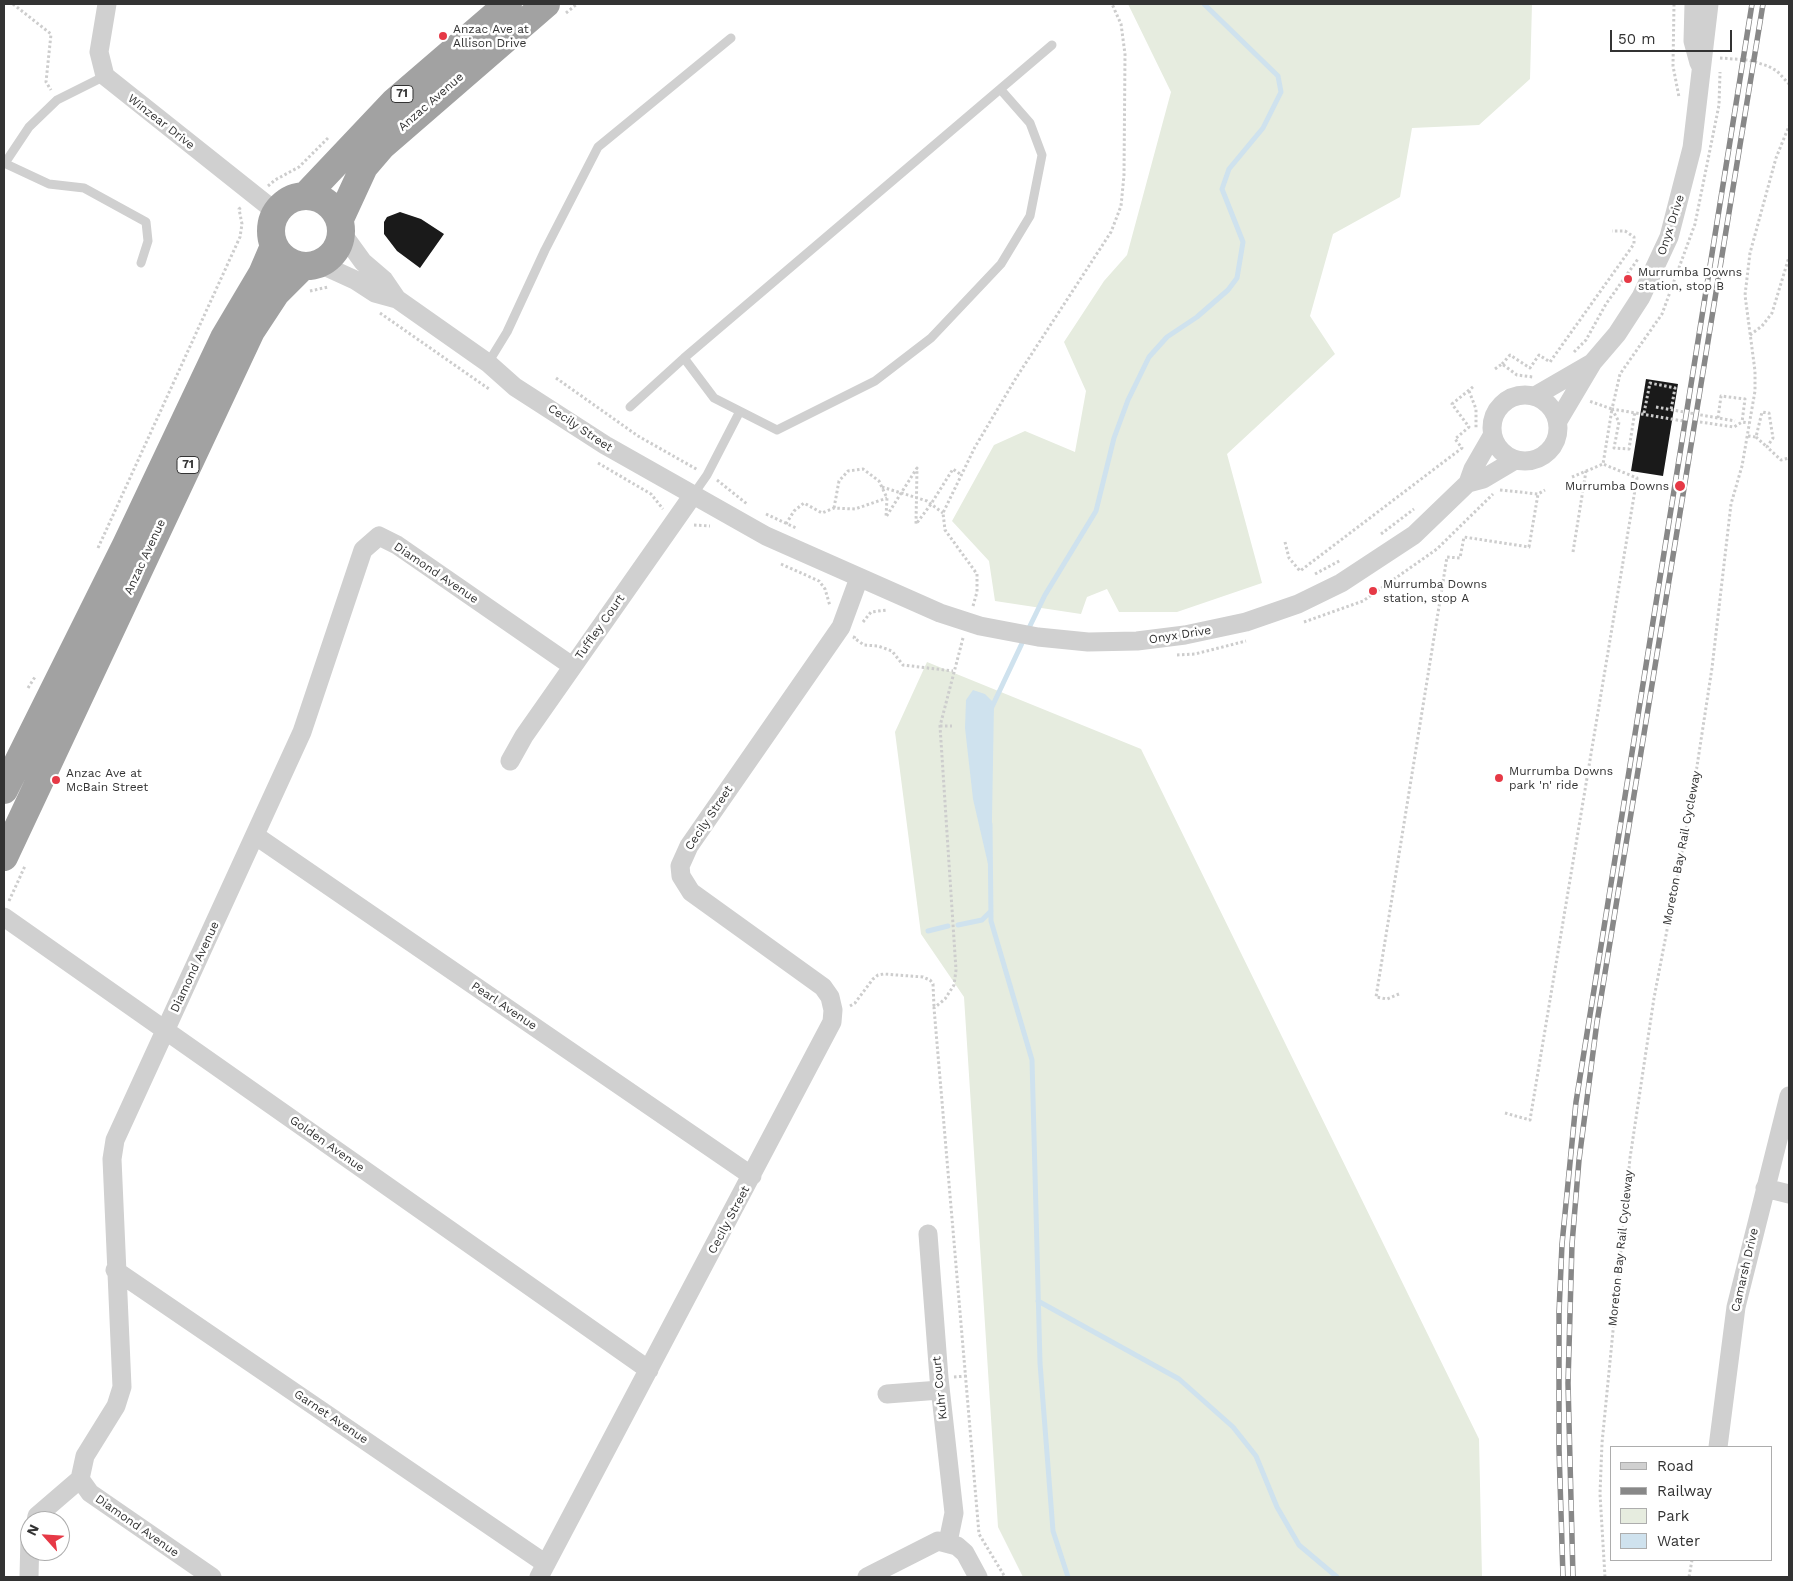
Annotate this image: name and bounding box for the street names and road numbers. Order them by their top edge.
street label: Anzac Avenue [395,70,467,134]
road number: 71 [391,86,413,102]
street label: Winzear Drive [125,91,197,153]
street label: Onyx Drive [1654,193,1688,257]
street label: Cecily Street [545,401,615,455]
road number: 71 [177,456,199,474]
street label: Anzac Avenue [121,517,169,597]
street label: Diamond Avenue [391,539,481,607]
street label: Tuffley Court [572,592,628,662]
street label: Onyx Drive [1148,623,1212,647]
street label: Moreton Bay Rail Cycleway [1660,770,1704,926]
street label: Cecily Street [682,783,736,853]
street label: Diamond Avenue [168,919,222,1015]
street label: Pearl Avenue [468,979,540,1033]
street label: Golden Avenue [287,1113,367,1175]
street label: Moreton Bay Rail Cycleway [1606,1169,1636,1327]
street label: Cecily Street [705,1184,753,1256]
street label: Camarsh Drive [1728,1227,1762,1313]
street label: Kuhr Court [930,1356,950,1420]
street label: Garnet Avenue [291,1387,371,1447]
street label: Diamond Avenue [92,1492,182,1560]

